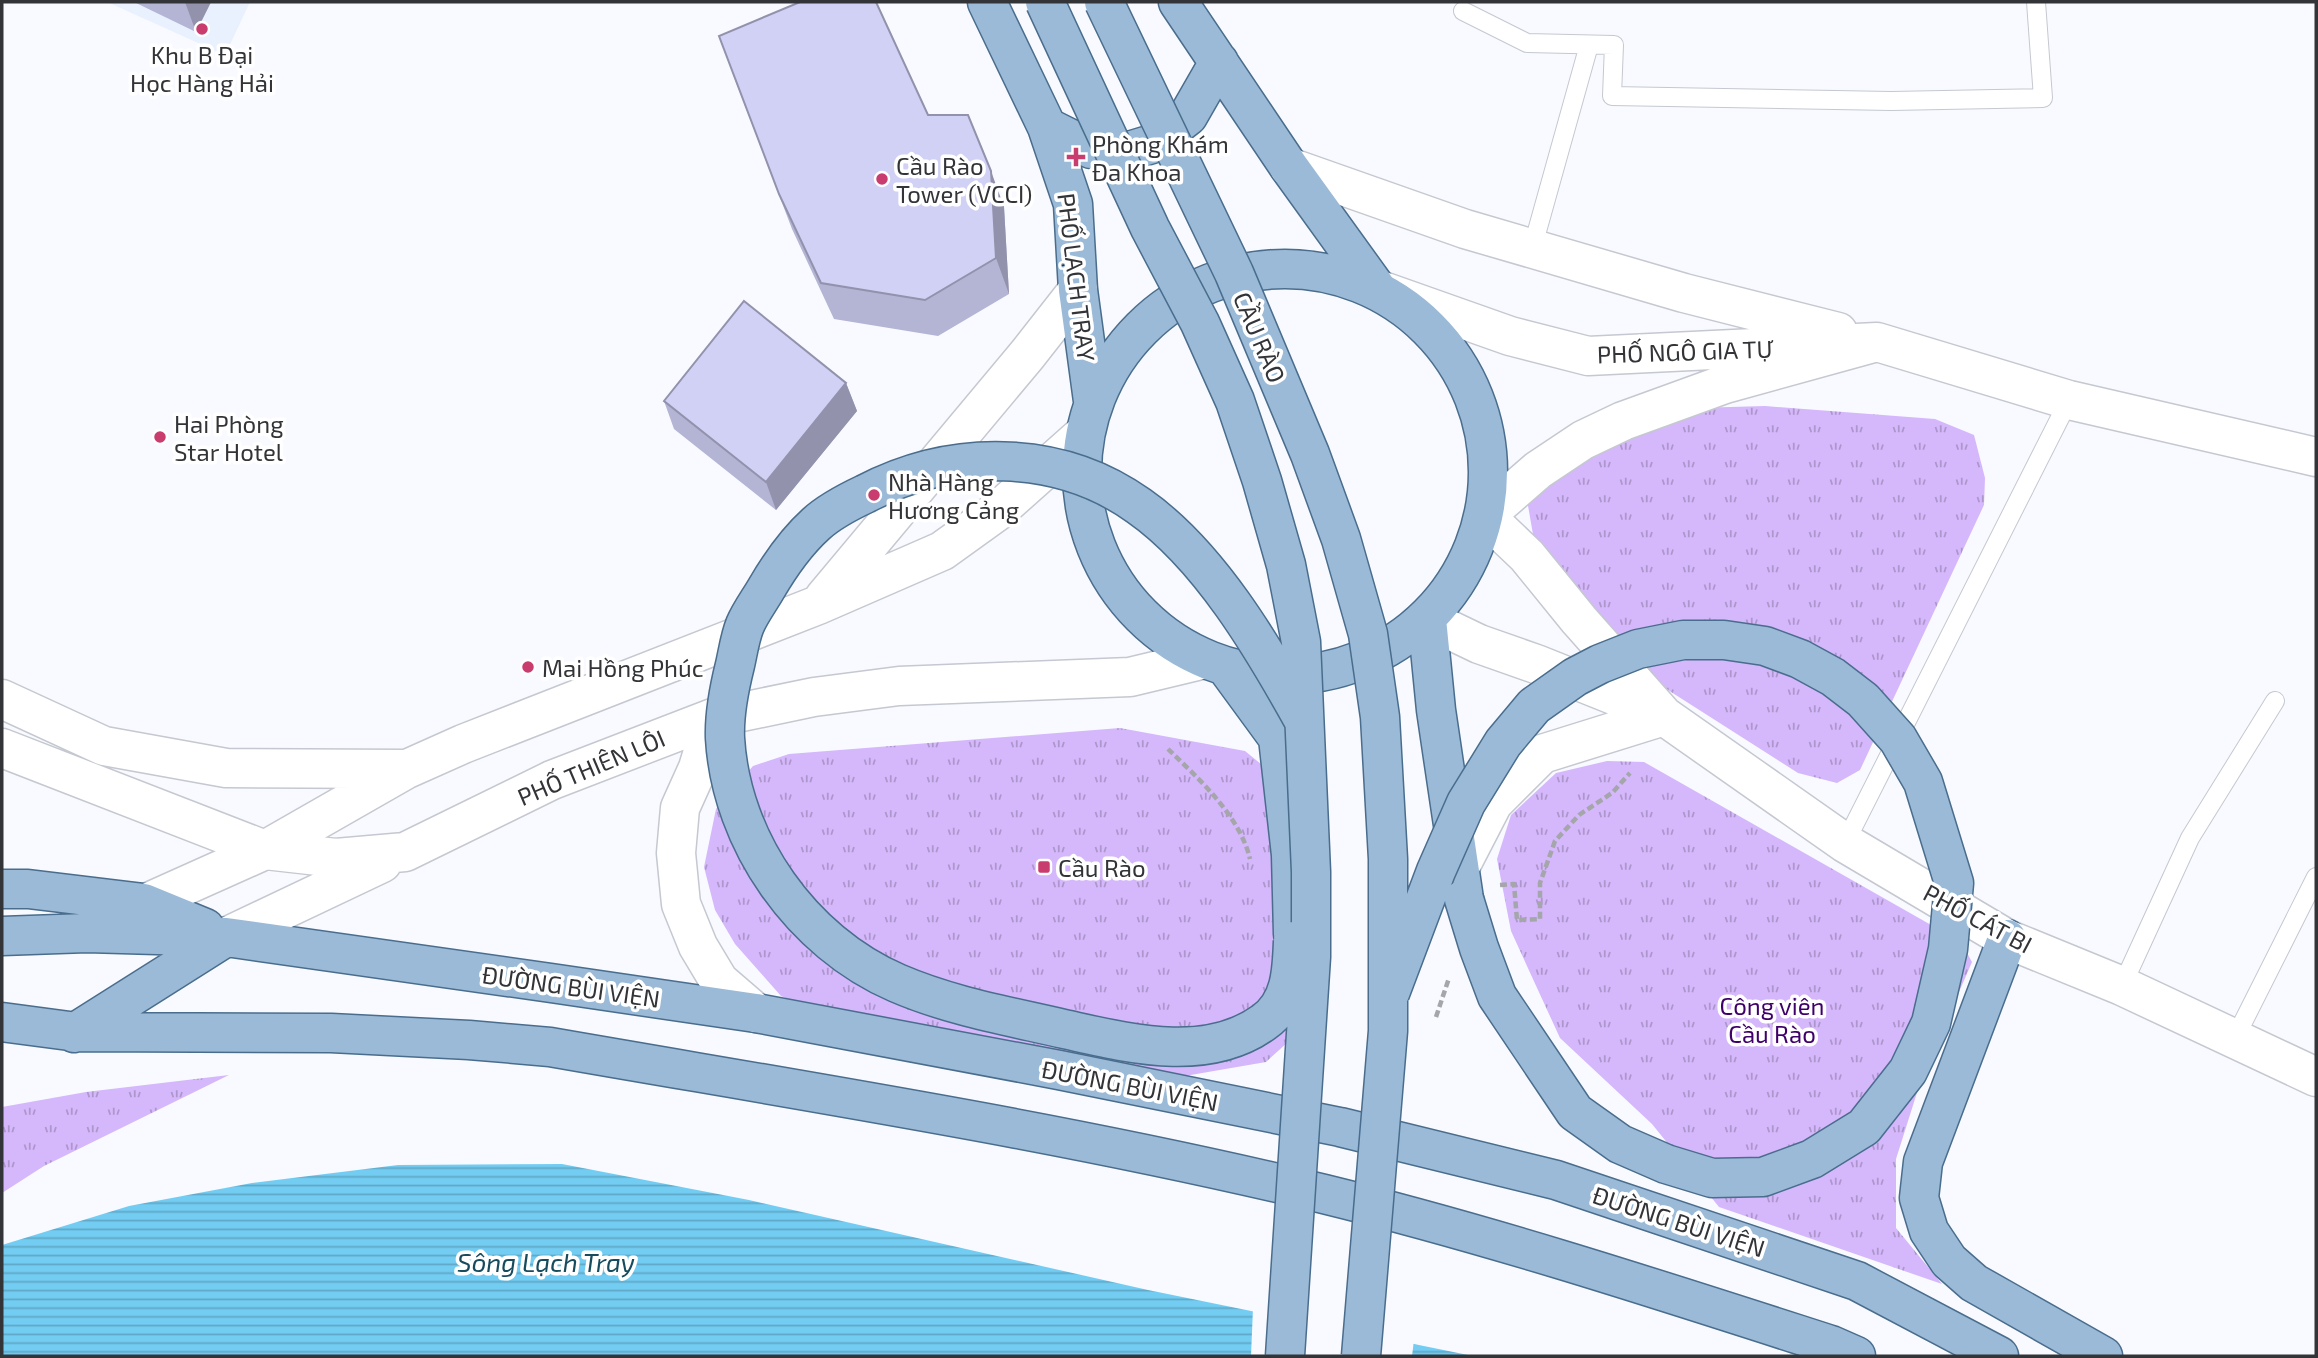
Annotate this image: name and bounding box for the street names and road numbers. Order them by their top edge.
street label: PHỐ LẠCH TRAY [1052,191,1103,363]
street label: CẦU RÀO [1228,287,1292,387]
street label: PHỐ NGÔ GIA TỰ [1596,332,1775,369]
street label: PHỐ THIÊN LÔI [513,722,669,811]
street label: PHỐ CÁT BI [1919,876,2038,959]
street label: ĐƯỜNG BÙI VIỆN [480,959,662,1013]
street label: ĐƯỜNG BÙI VIỆN [1039,1054,1221,1116]
street label: ĐƯỜNG BÙI VIỆN [1589,1180,1769,1262]

